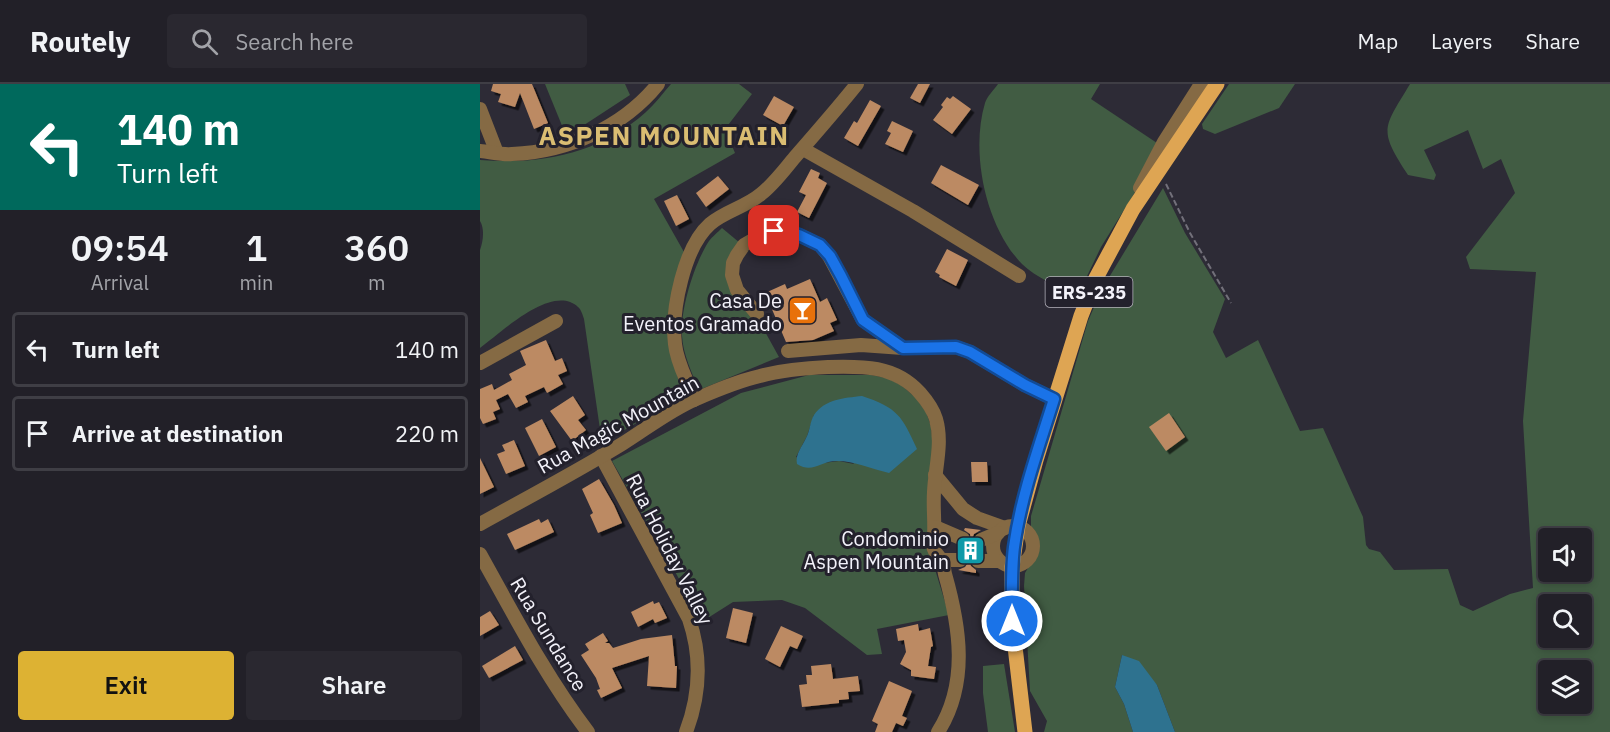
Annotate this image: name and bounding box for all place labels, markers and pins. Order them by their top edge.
pin [748,205,799,256]
place label: Casa De Eventos Gramado [623,287,782,337]
bar icon: Casa De Eventos Gramado [787,295,819,327]
place label: Condominio Aspen Mountain [804,525,949,575]
building icon: Condominio Aspen Mountain [954,534,986,566]

